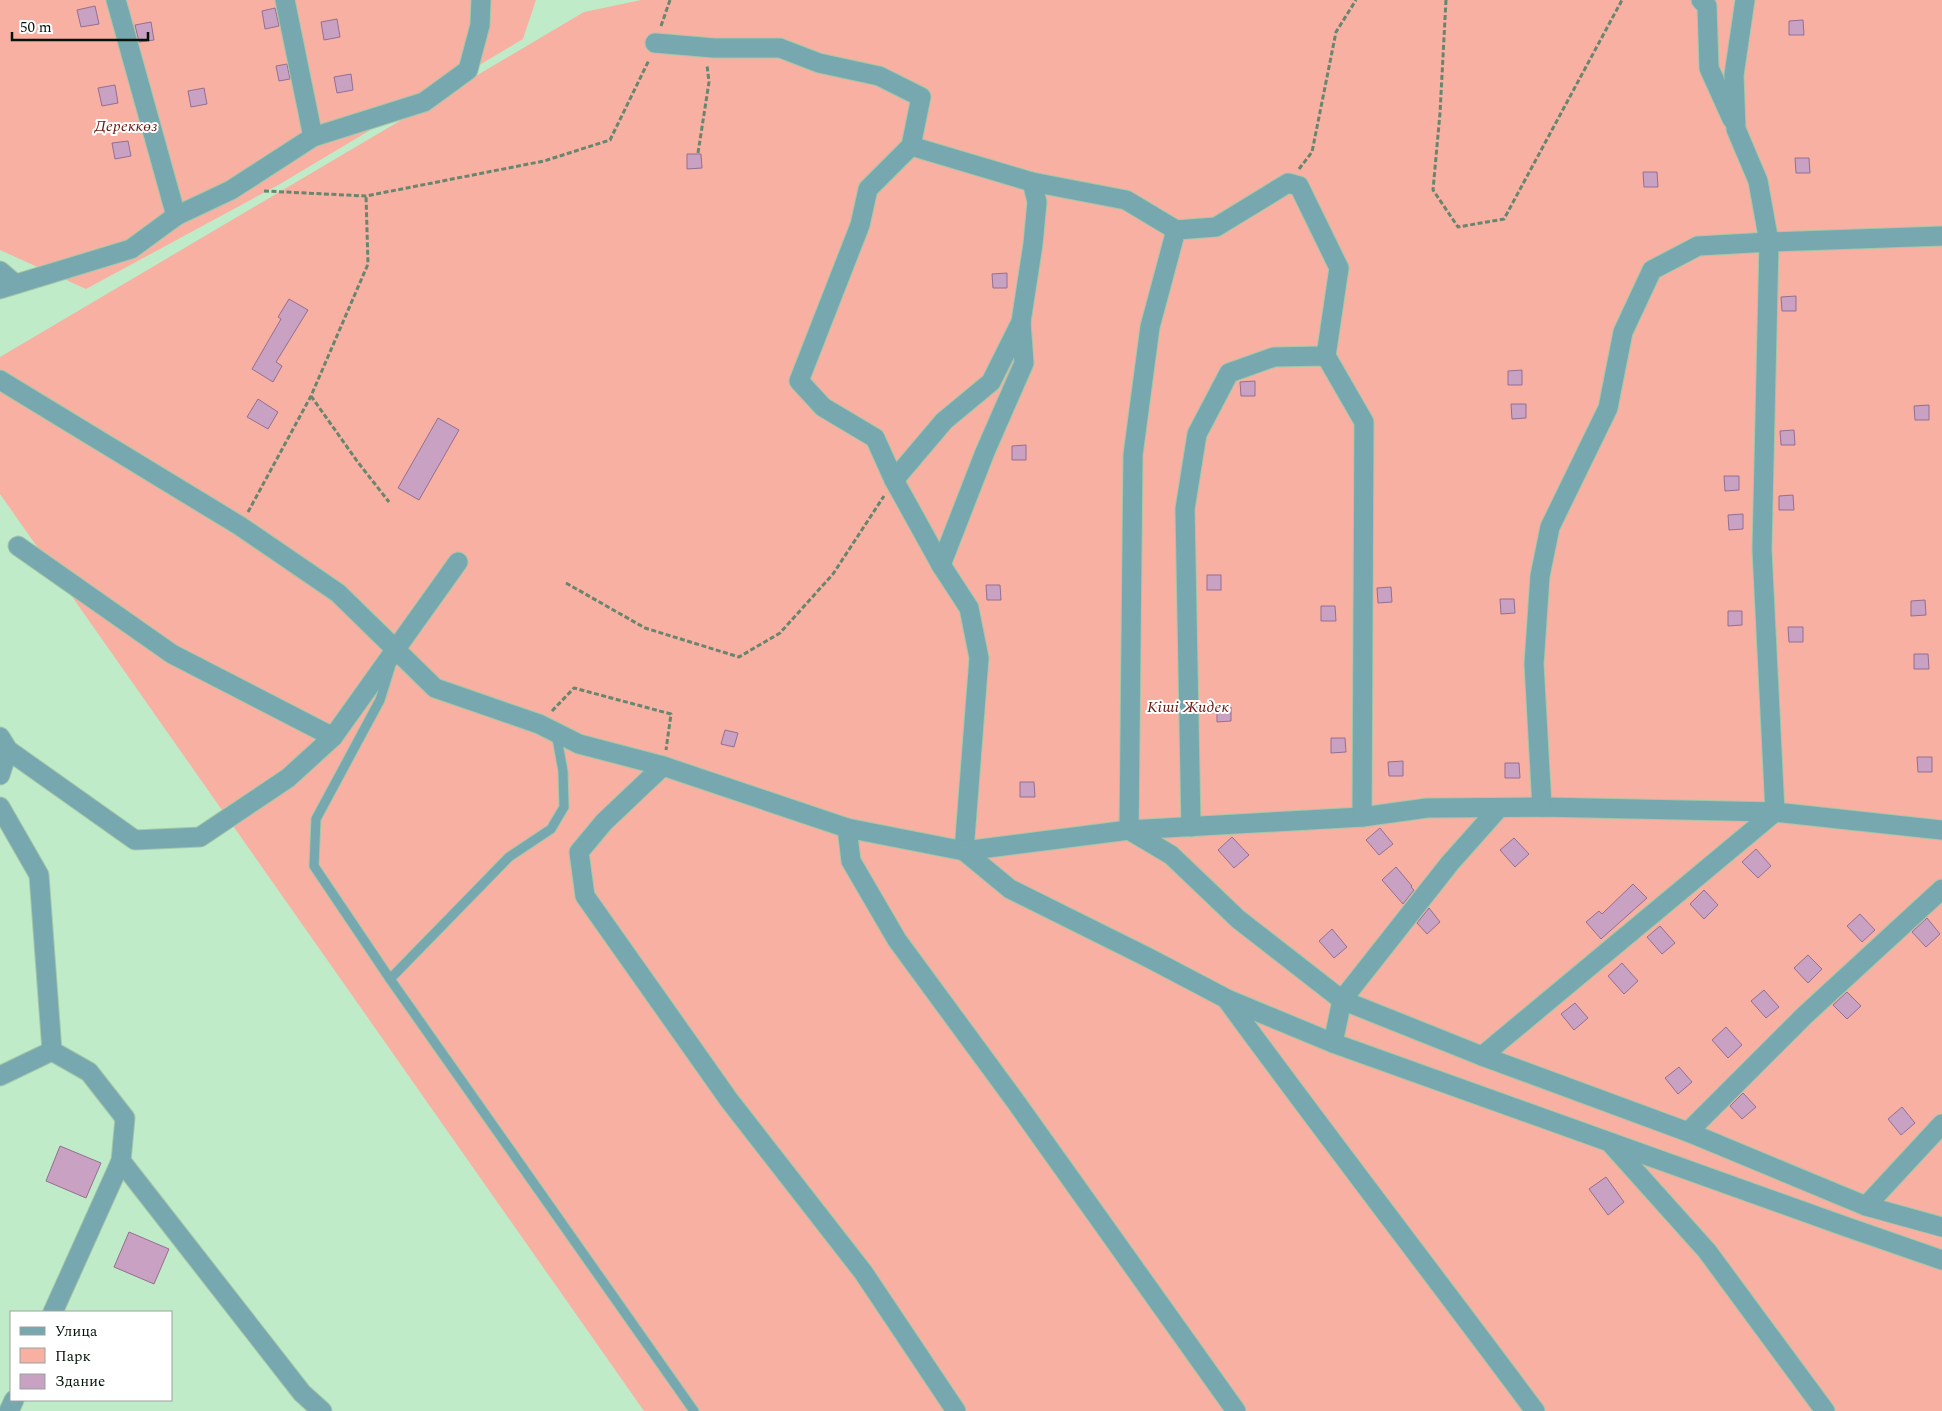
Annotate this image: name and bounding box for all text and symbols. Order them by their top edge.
scale bar [12,10,149,42]
text: 50 m [20,16,52,39]
park label: Дереккөз [93,114,158,138]
park label: Кіші Жидек [1147,695,1229,719]
legend [10,1311,172,1401]
text: Улица [55,1320,98,1343]
text: Парк [55,1345,91,1368]
text: Здание [55,1370,105,1393]

